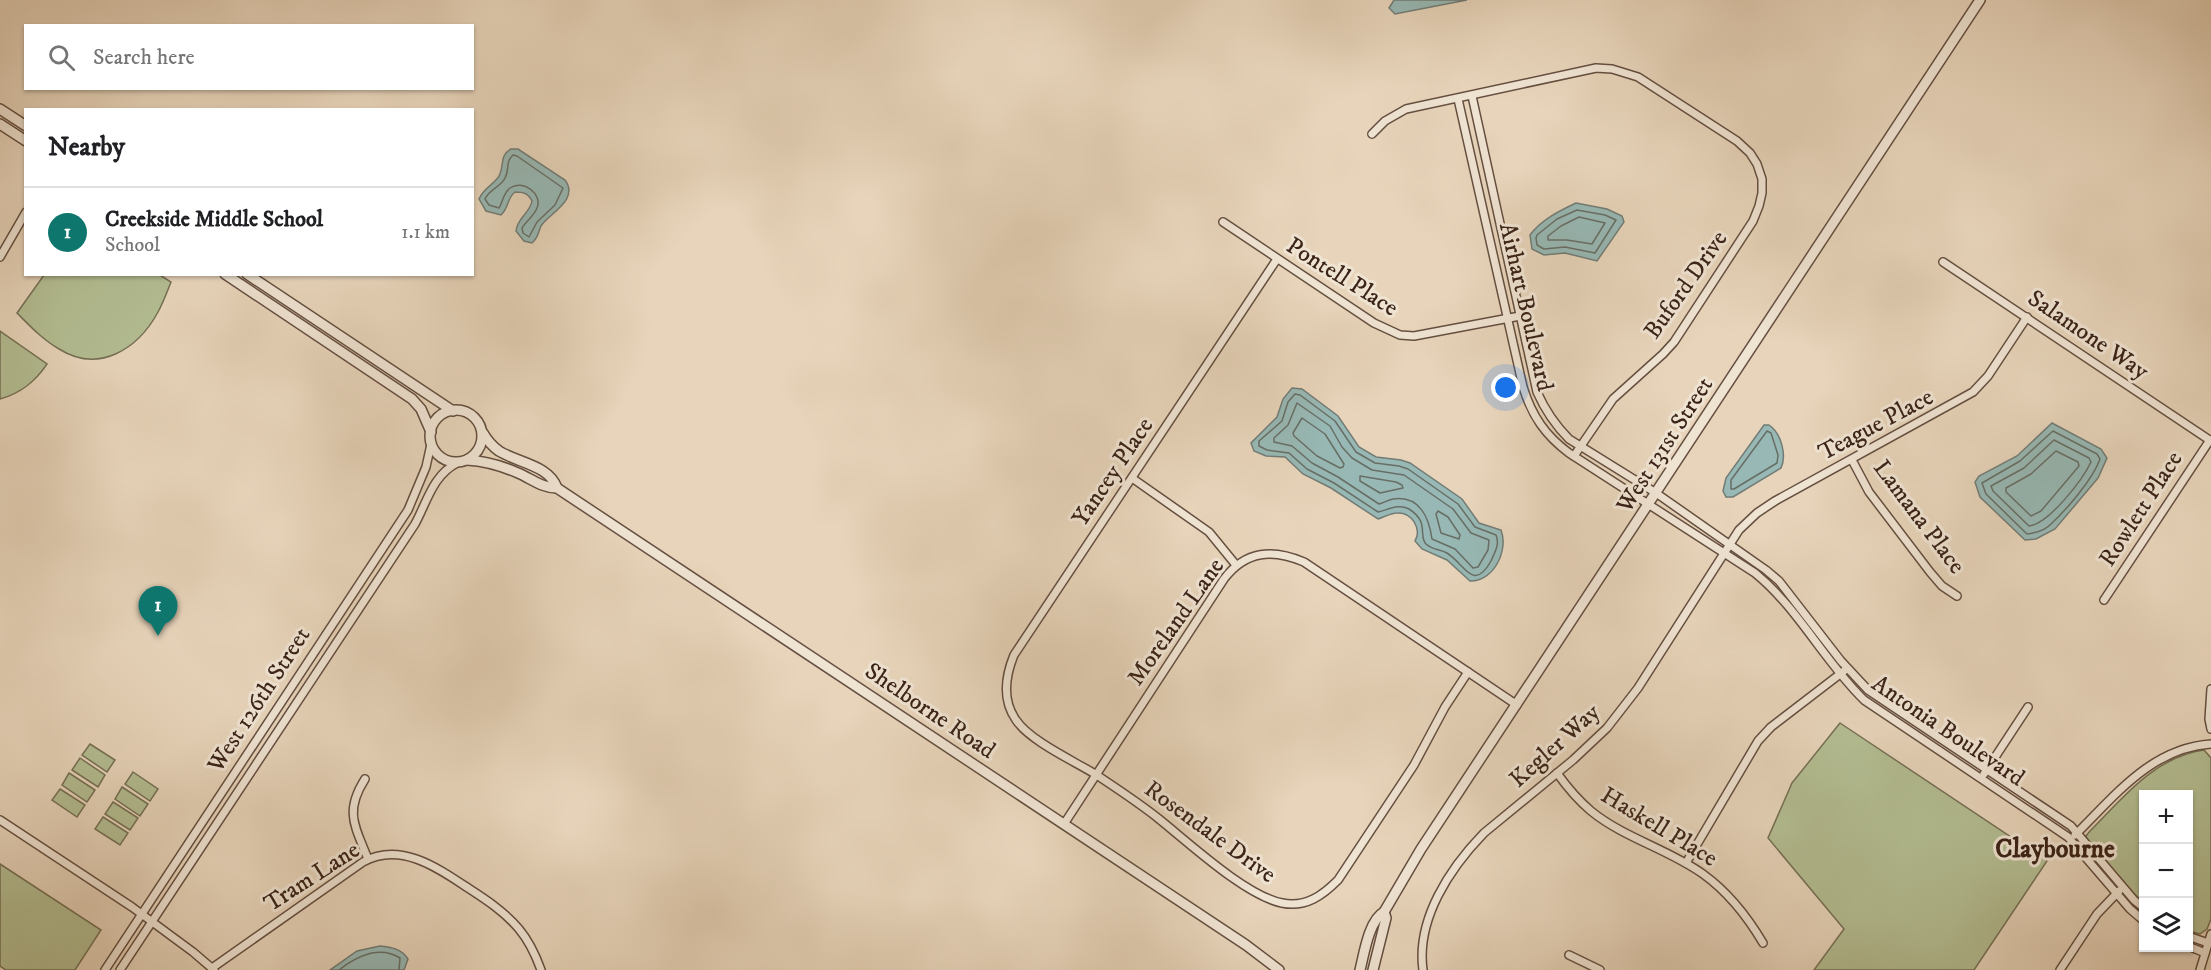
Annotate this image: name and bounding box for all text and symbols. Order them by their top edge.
search box [24,24,474,90]
icon: search [45,41,78,74]
text: Search here [93,44,195,71]
text: Nearby [48,131,125,164]
text: Creekside Middle School [105,206,323,233]
text: 1 [64,220,71,245]
text: 1.1 km [401,220,450,245]
street label: Airhart Boulevard [1492,220,1560,394]
street label: Buford Drive [1638,225,1734,345]
street label: Pontell Place [1281,231,1404,323]
text: School [105,233,160,258]
street label: Salamone Way [2022,284,2155,387]
street label: West 131st Street [1609,371,1720,519]
your location [1491,373,1520,402]
street label: Teague Place [1813,382,1939,468]
street label: Yancey Place [1066,412,1160,532]
street label: Rowlett Place [2093,446,2189,572]
street label: Lamana Place [1866,454,1972,580]
street label: Moreland Lane [1121,552,1231,692]
pin: 1 [138,586,178,636]
street label: West 126th Street [200,622,317,779]
street label: Shelborne Road [859,656,1001,766]
street label: Antonia Boulevard [1866,669,2030,793]
street label: Kegler Way [1504,697,1607,794]
street label: Rosendale Drive [1138,774,1282,890]
street label: Haskell Place [1595,780,1723,874]
map controls [2139,790,2193,952]
button: + [2139,790,2193,844]
district label: Claybourne [1995,833,2115,866]
street label: Tram Lane [259,835,365,919]
button: − [2139,844,2193,898]
button: layers [2139,898,2193,952]

